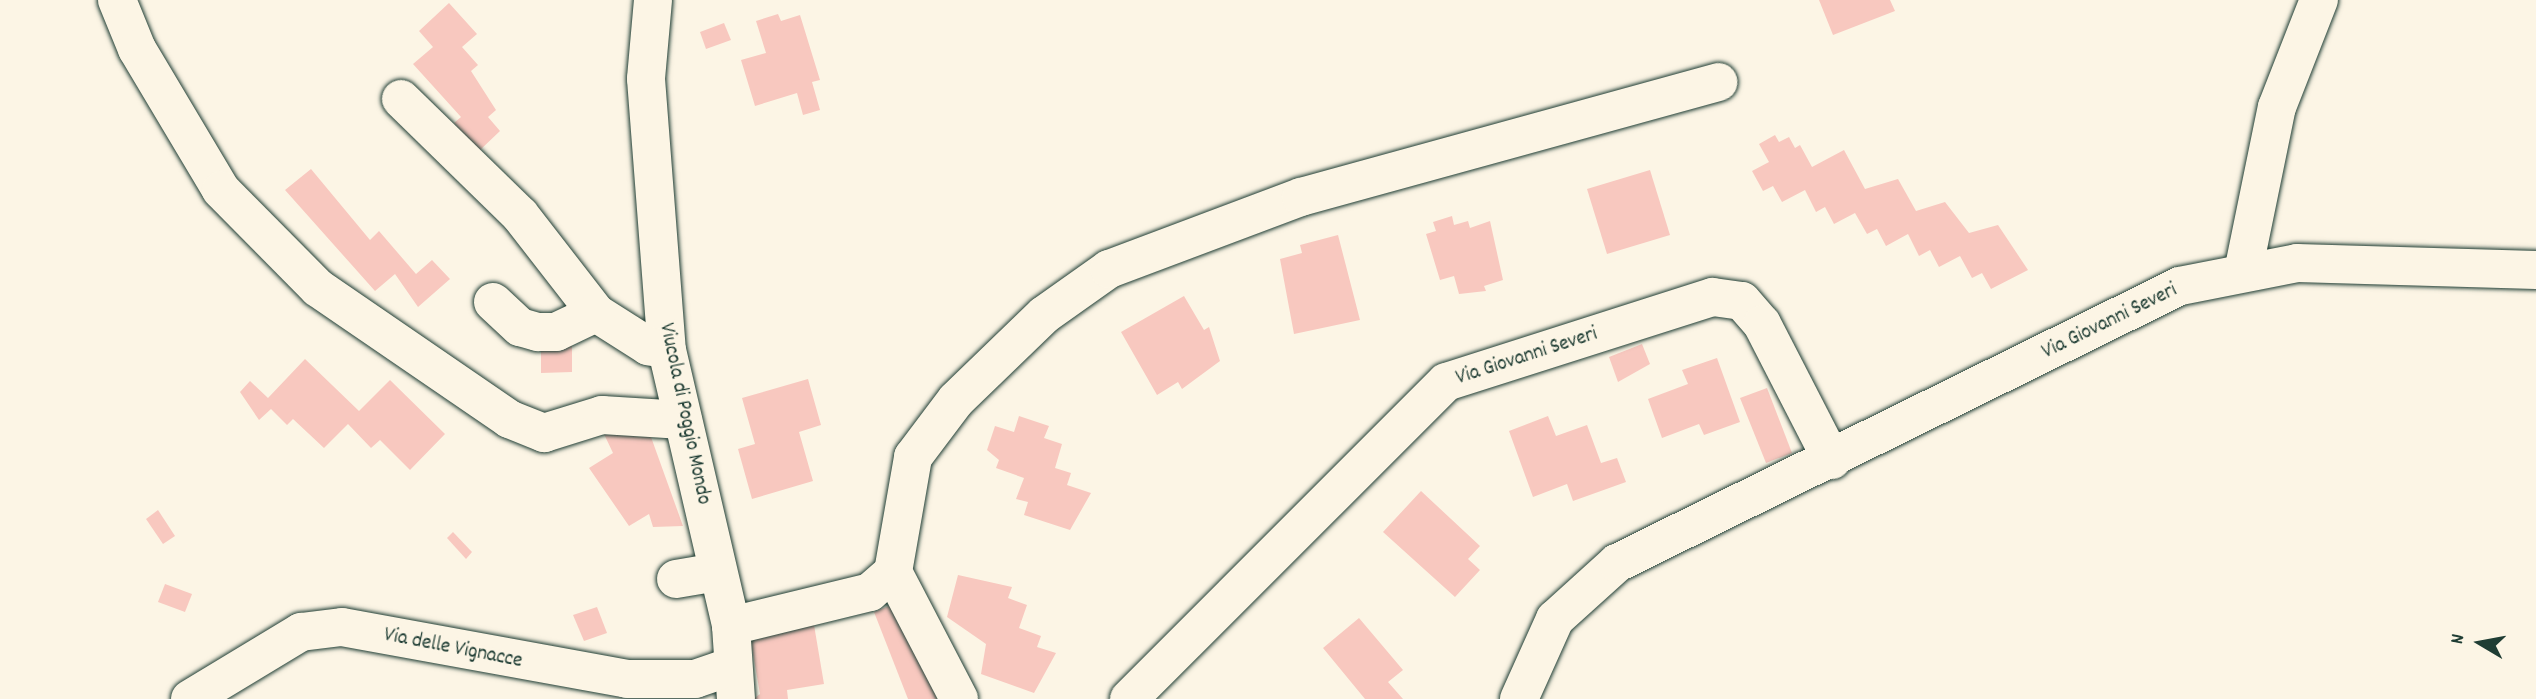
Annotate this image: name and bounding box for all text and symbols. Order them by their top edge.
street label: Via Giovanni Severi [2038,278,2182,366]
street label: Viucola di Poggio Mondo [652,321,716,507]
street label: Via Giovanni Severi [1453,322,1601,392]
north arrow [2445,608,2515,678]
street label: Via delle Vignacce [382,623,524,675]
text: N [2445,632,2473,646]

